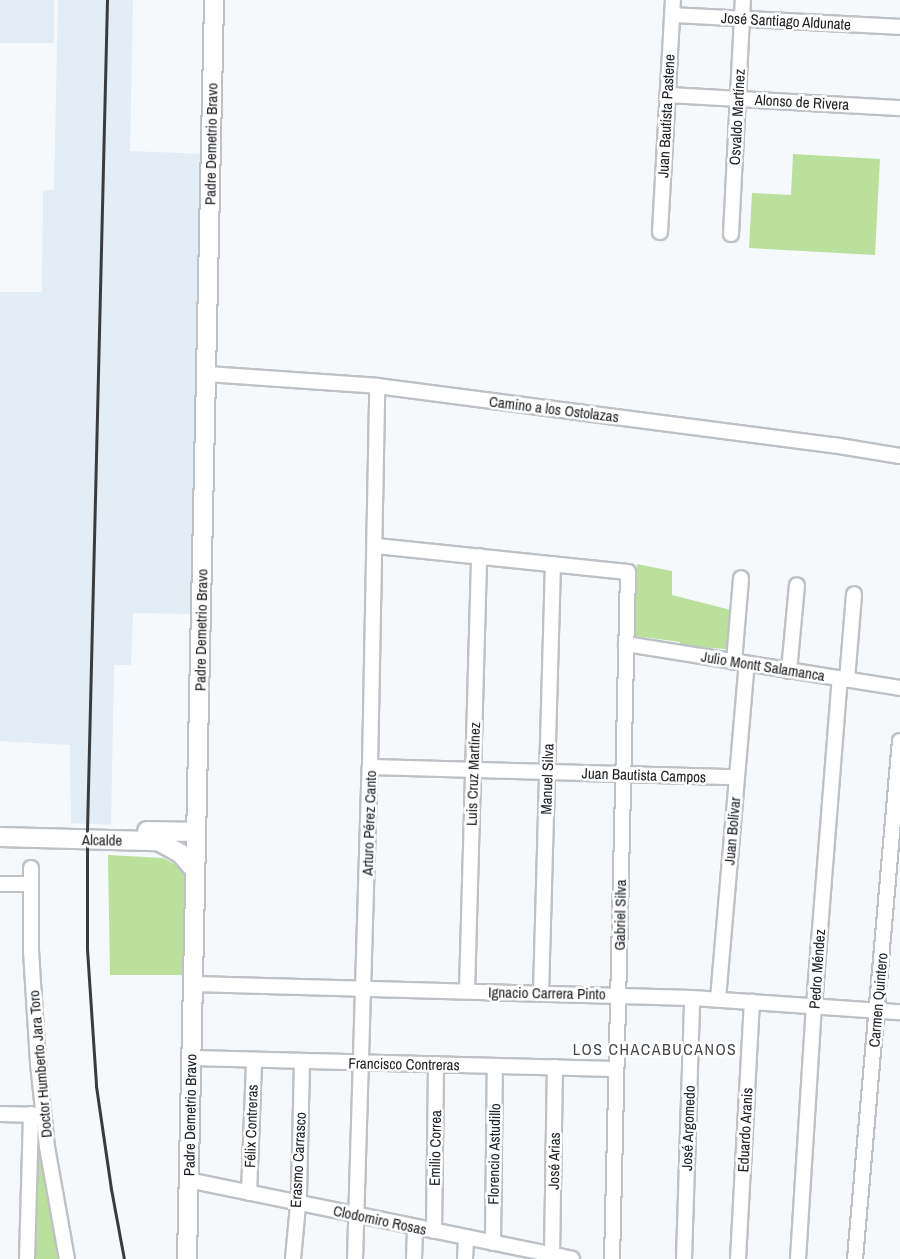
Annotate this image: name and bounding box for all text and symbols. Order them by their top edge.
street label: José Santiago Aldunate [720,9,852,33]
street label: Juan Bautista Pastene [654,54,678,178]
street label: Osvaldo Martínez [725,68,749,166]
street label: Padre Demetrio Bravo [201,83,221,205]
street label: Alonso de Rivera [754,91,850,113]
street label: Camino a los Ostolazas [488,392,620,426]
street label: Padre Demetrio Bravo [191,569,211,691]
street label: Julio Montt Salamanca [700,647,826,685]
street label: Luis Cruz Martínez [462,722,484,826]
street label: Manuel Silva [537,743,557,815]
street label: Juan Bautista Campos [582,764,706,786]
street label: Arturo Pérez Canto [358,770,380,876]
street label: Juan Bolívar [720,796,744,866]
street label: Alcalde [82,831,122,849]
street label: Gabriel Silva [610,879,630,951]
street label: Pedro Méndez [805,928,829,1010]
street label: Carmen Quintero [865,952,891,1048]
street label: Ignacio Carrera Pinto [488,983,606,1003]
street label: Doctor Humberto Jara Toro [25,989,55,1139]
district label: LOS CHACABUCANOS [573,1039,737,1059]
street label: Padre Demetrio Bravo [180,1054,200,1176]
street label: Francisco Contreras [348,1054,460,1074]
street label: Félix Contreras [241,1084,261,1168]
street label: José Argomedo [678,1085,698,1171]
street label: Eduardo Aranis [734,1087,756,1173]
street label: Florencio Astudillo [484,1103,504,1205]
street label: Emilio Correa [425,1110,445,1186]
street label: Erasmo Carrasco [287,1112,309,1208]
street label: José Arias [544,1132,564,1190]
street label: Clodomiro Rosas [332,1201,428,1239]

